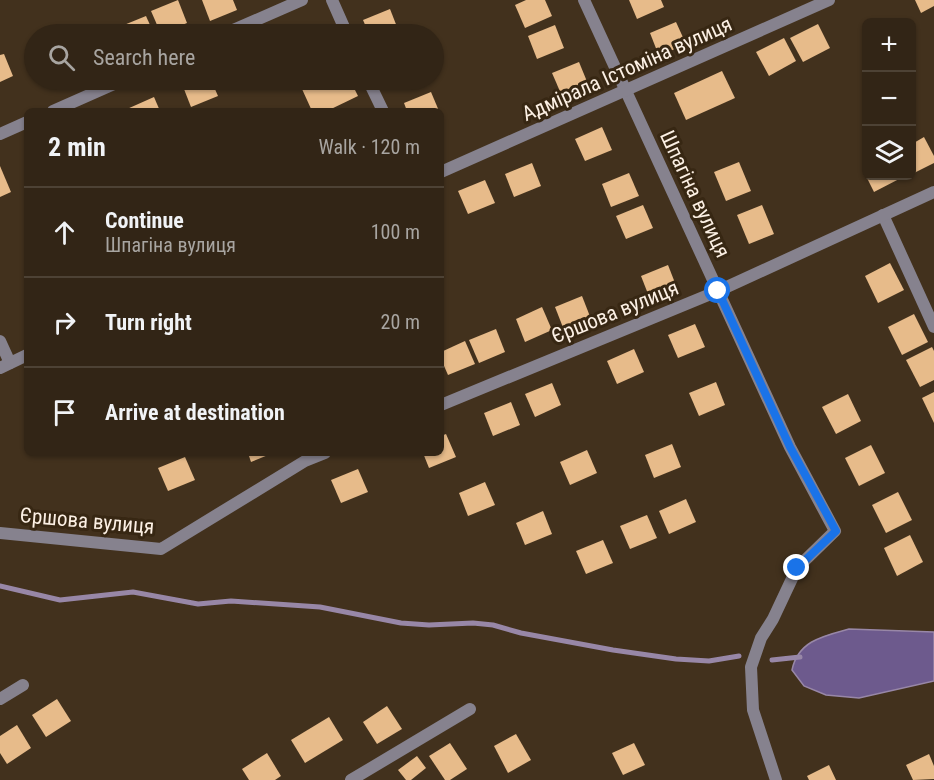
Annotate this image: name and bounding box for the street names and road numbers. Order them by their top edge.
street label: Адмірала Істоміна вулиця [518,12,736,126]
street label: Шпагіна вулиця [655,127,735,261]
street label: Єршова вулиця [548,276,682,348]
street label: Єршова вулиця [19,503,155,539]

